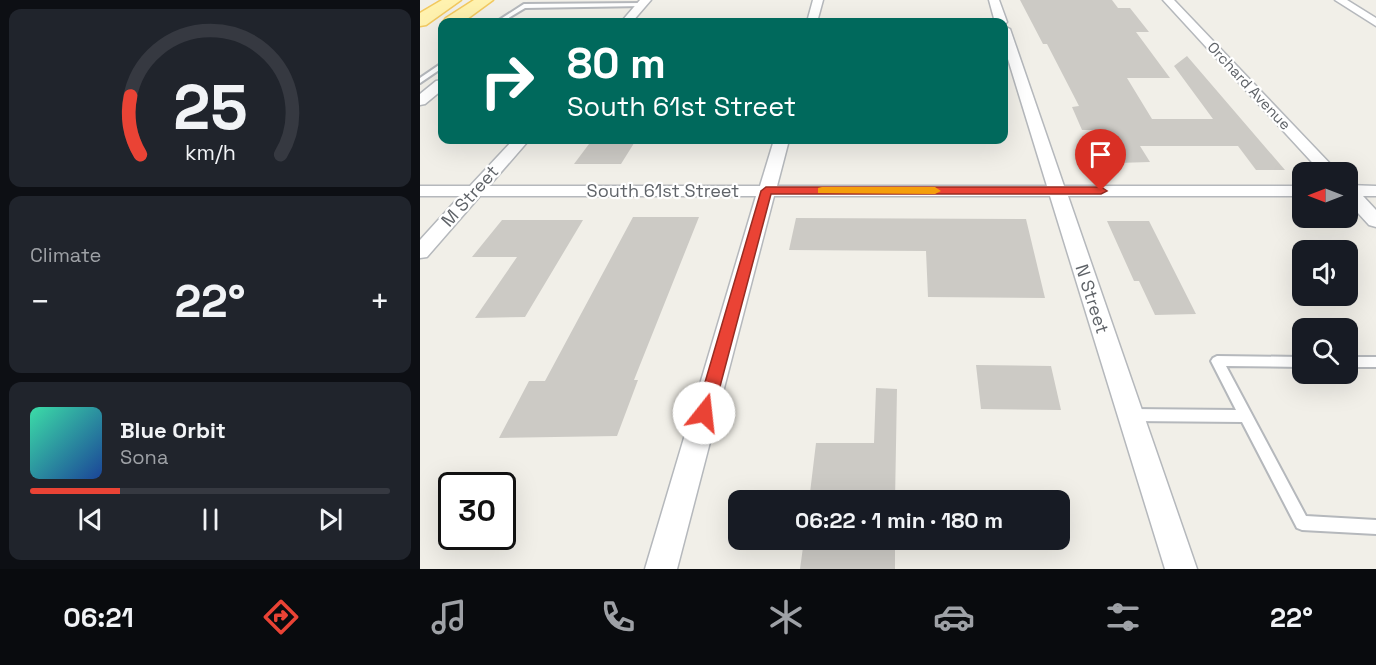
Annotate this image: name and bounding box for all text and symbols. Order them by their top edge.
text: 80 m [567,37,666,90]
street label: Orchard Avenue [1204,38,1295,134]
icon: right [468,42,546,120]
text: 25 [173,68,247,147]
text: South 61st Street [567,89,796,124]
pin [1075,129,1126,191]
icon: arrive [1084,138,1117,171]
text: km/h [184,139,236,166]
street label: M Street [436,160,503,231]
north arrow [1292,162,1358,228]
map controls [1292,162,1358,384]
street label: South 61st Street [587,179,739,202]
button: sound [1292,240,1358,306]
text: Climate [30,242,101,268]
street label: N Street [1070,261,1114,336]
text: 22° [174,273,246,330]
text: − [30,281,50,323]
text: + [370,281,390,323]
button: search [1292,318,1358,384]
position arrow [672,381,736,445]
text: Blue Orbit [120,416,226,444]
text: Sona [120,444,168,470]
speed limit sign: 30 [438,472,516,550]
icon: previous [74,503,107,536]
icon: pause [194,503,227,536]
icon: next [314,503,347,536]
text: 06:22 · 1 min · 180 m [795,506,1003,534]
icon: directions [260,596,302,638]
icon: music [428,596,470,638]
icon: phone [597,596,639,638]
icon: climate [765,596,807,638]
icon: car [933,596,975,638]
icon: filters [1102,596,1144,638]
text: 06:21 [63,600,134,635]
text: 22° [1270,600,1313,635]

